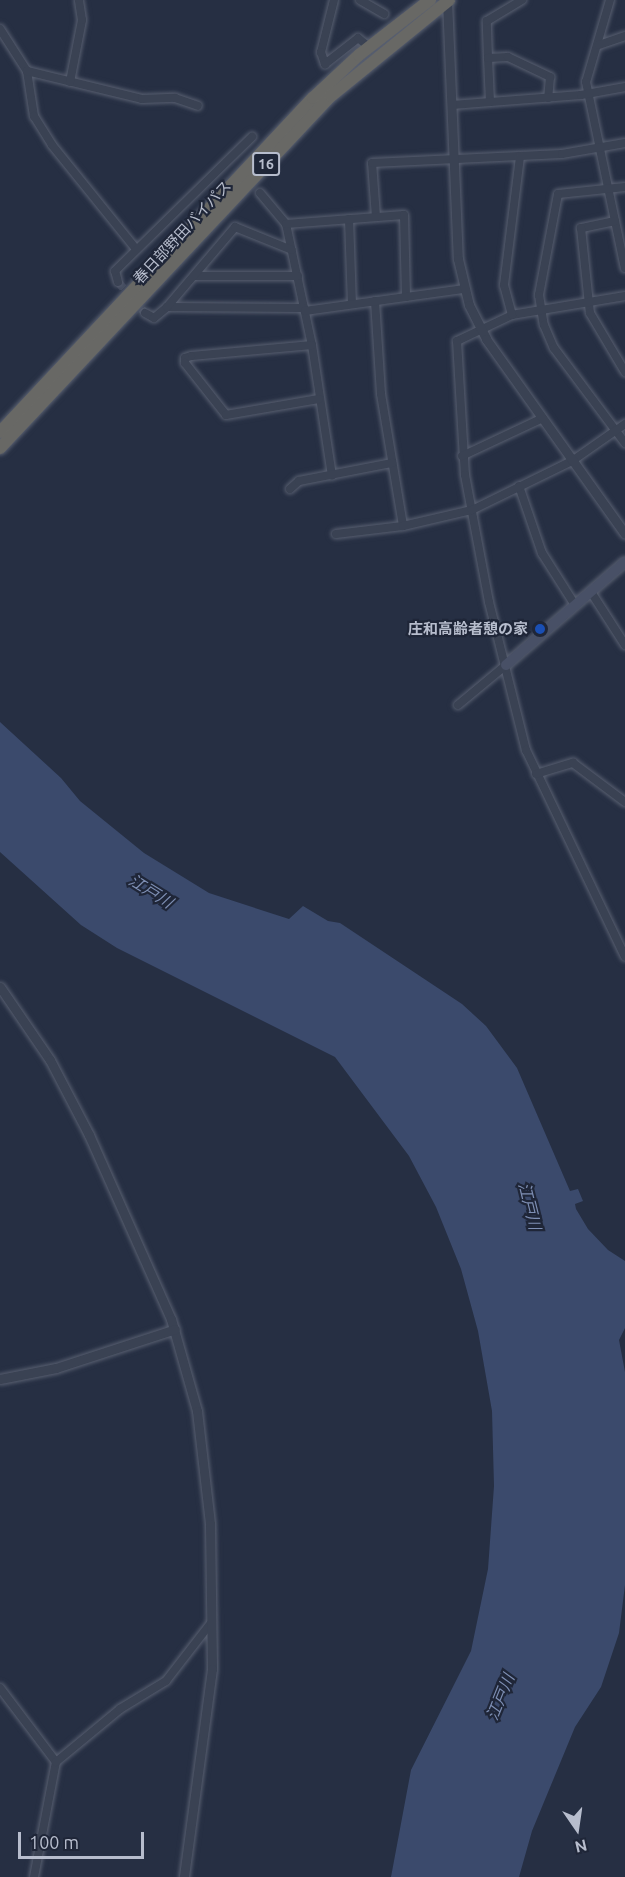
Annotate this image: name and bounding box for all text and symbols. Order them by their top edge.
road number: 16 [251,153,281,175]
street label: 春日部野田バイパス [129,176,235,288]
place label: 庄和高齢者憩の家 [408,620,528,638]
marker: 庄和高齢者憩の家 [533,622,547,636]
water label: 江戸川 [126,870,176,912]
water label: 江戸川 [515,1180,545,1232]
water label: 江戸川 [482,1671,518,1723]
north arrow [547,1799,607,1859]
scale bar [21,1820,147,1858]
text: 100 m [29,1832,79,1852]
text: N [573,1836,589,1857]

